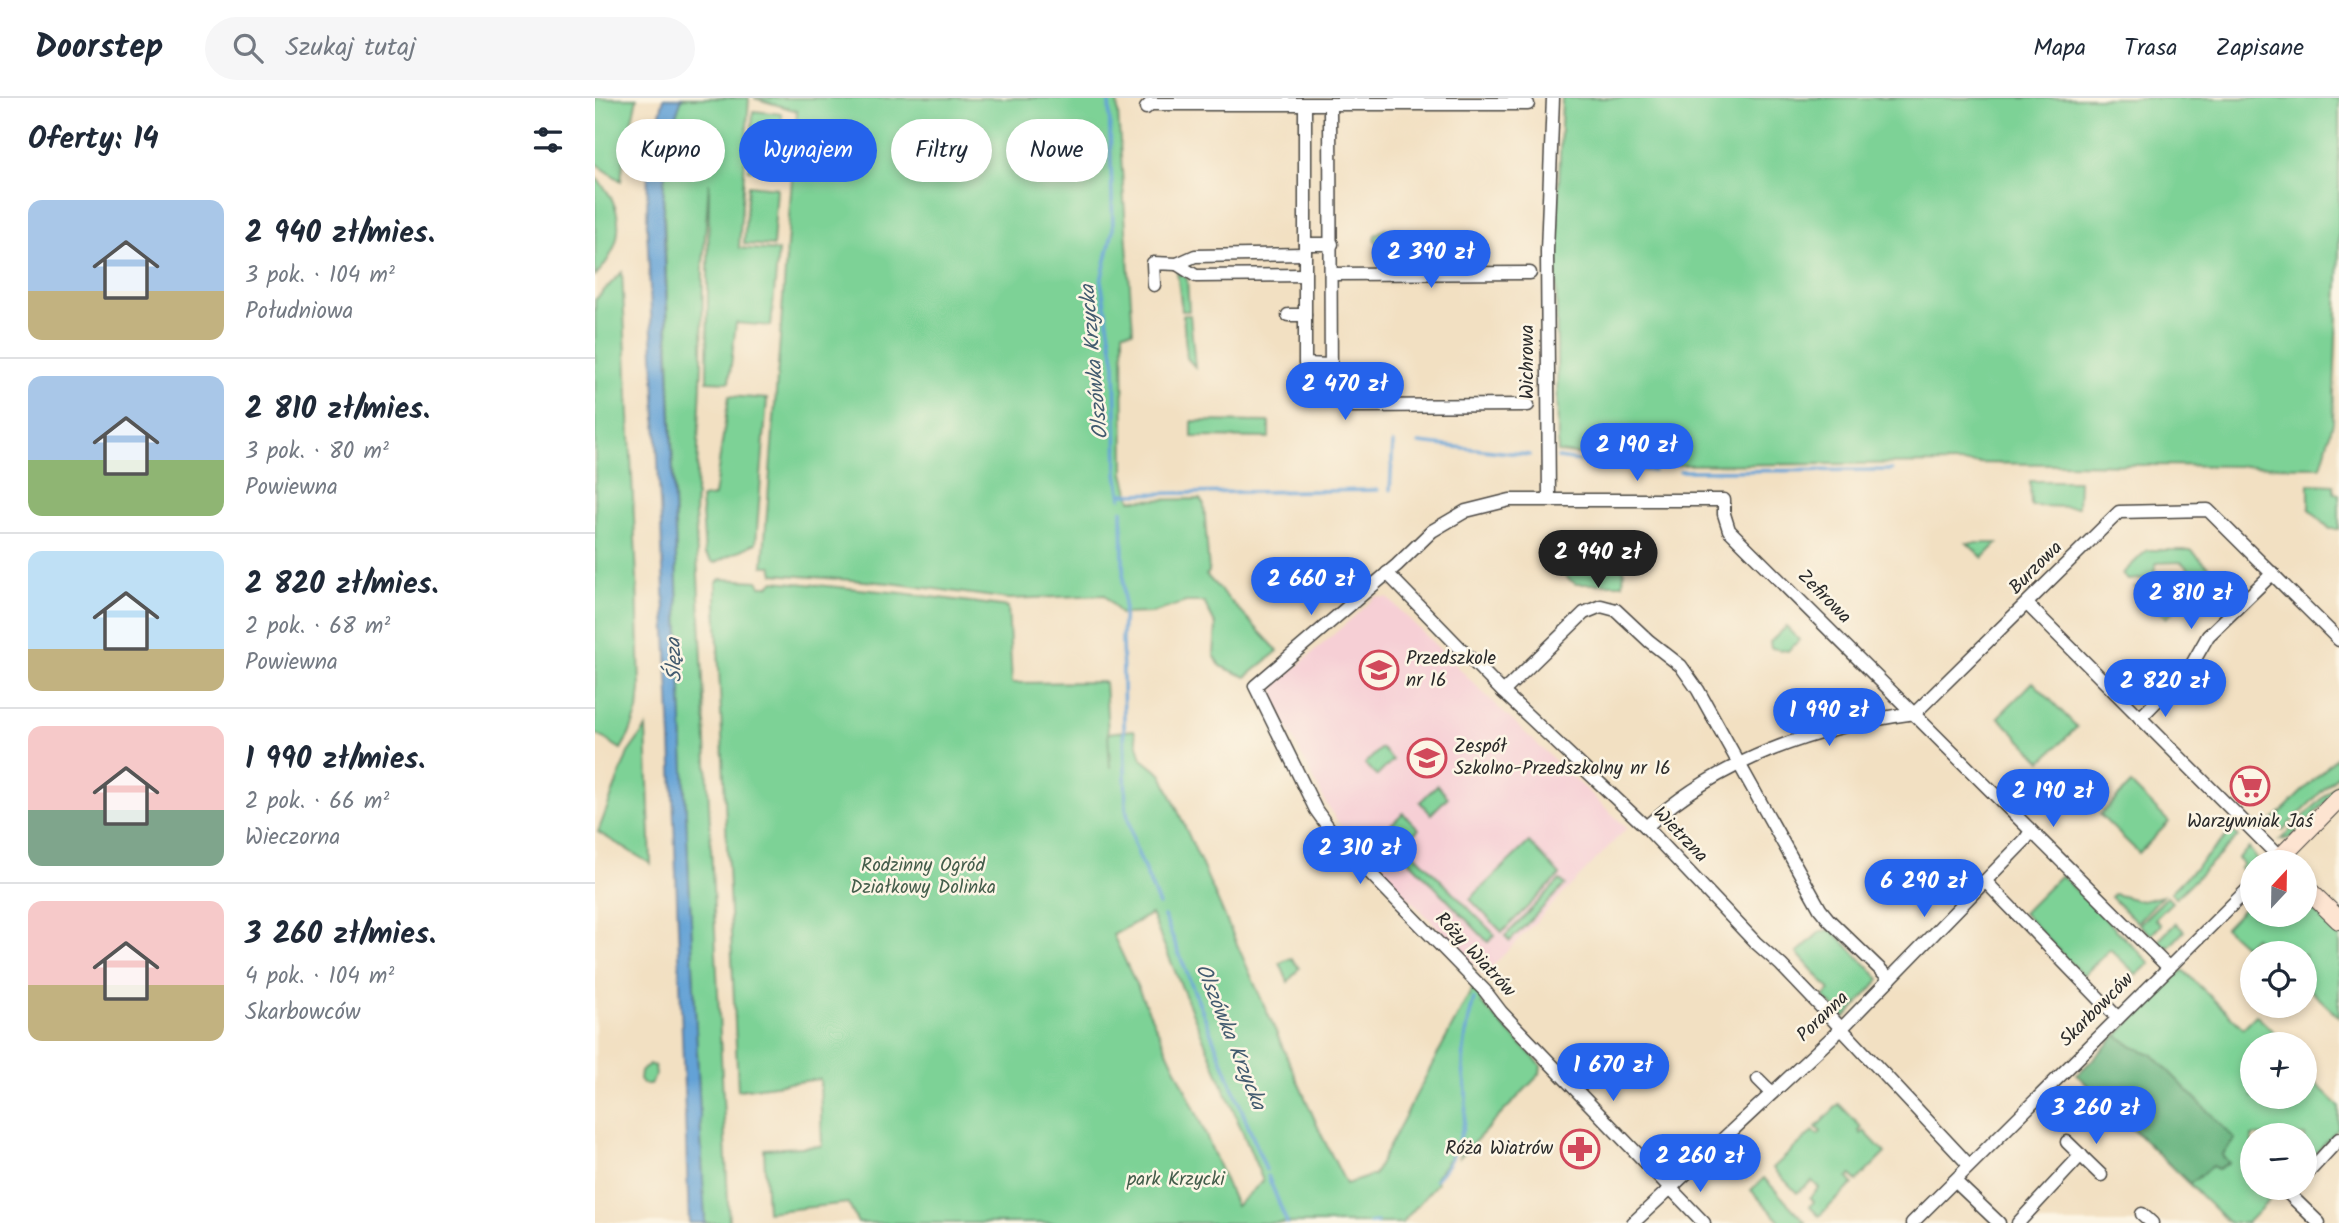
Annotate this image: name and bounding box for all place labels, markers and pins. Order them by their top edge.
pin: 2 390 zł [1359,230,1503,290]
pin: 2 470 zł [1273,362,1417,422]
pin: 2 190 zł [1565,424,1709,483]
pin: 2 940 zł [1526,531,1670,590]
pin: 2 660 zł [1239,558,1383,617]
pin: 2 810 zł [2119,572,2263,631]
place label: Przedszkole nr 16 [1406,644,1497,696]
school or university icon: Przedszkole nr 16 [1358,649,1400,691]
pin: 2 820 zł [2093,660,2237,719]
pin: 1 990 zł [1757,688,1901,748]
place label: Zespół Szkolno-Przedszkolny nr 16 [1454,732,1671,784]
school or university icon: Zespół Szkolno-Przedszkolny nr 16 [1406,737,1448,779]
supermarket icon: Warzywniak Jaś [2229,765,2271,807]
pin: 2 190 zł [1981,770,2125,829]
place label: Warzywniak Jaś [2187,807,2314,837]
pin: 2 310 zł [1288,826,1432,886]
pin: 6 290 zł [1852,860,1996,919]
pin: 1 670 zł [1541,1044,1685,1103]
pin: 3 260 zł [2024,1086,2168,1146]
pharmacy icon: Róża Wiatrów [1559,1128,1601,1170]
place label: Róża Wiatrów [1445,1134,1553,1164]
pin: 2 260 zł [1628,1134,1772,1194]

